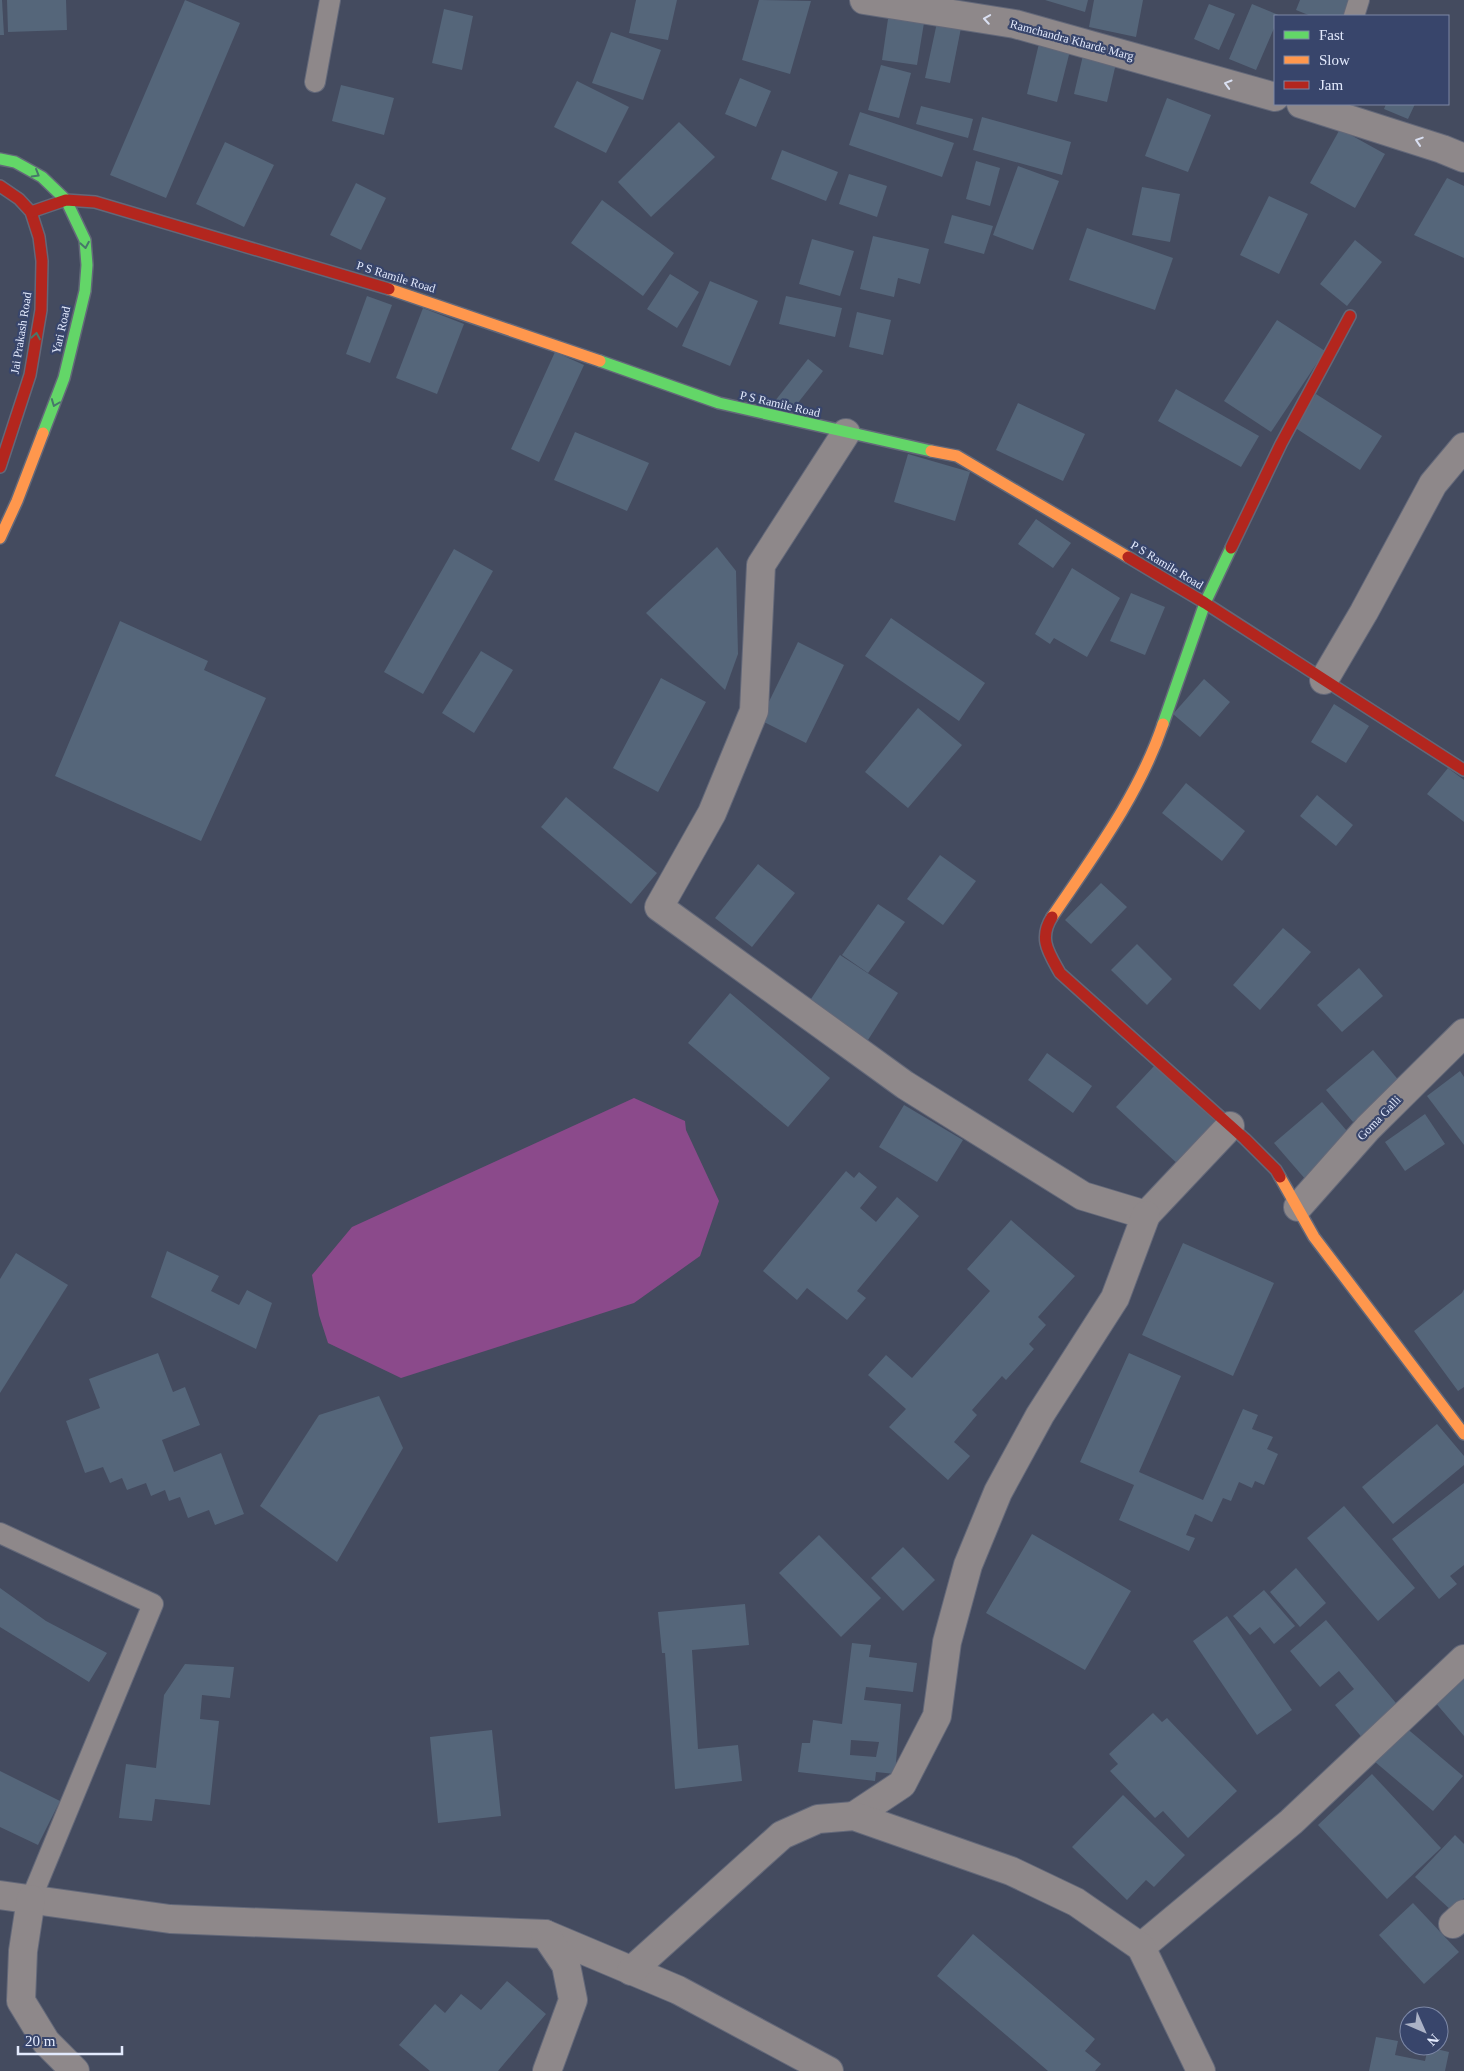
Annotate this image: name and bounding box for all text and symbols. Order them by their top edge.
one-way arrow [982,15,991,25]
legend [1274,15,1449,105]
street label: Ramchandra Kharde Marg [1008,17,1136,63]
text: Fast [1319,27,1345,43]
text: Slow [1319,52,1350,68]
text: Jam [1319,77,1343,93]
one-way arrow [1225,79,1233,89]
one-way arrow [1415,137,1423,147]
one-way arrow [31,168,40,178]
one-way arrow [79,240,89,249]
street label: P S Ramile Road [355,258,437,296]
street label: Jai Prakash Road [8,291,34,375]
street label: Yari Road [49,305,73,355]
one-way arrow [31,331,41,340]
street label: P S Ramile Road [739,388,821,420]
one-way arrow [51,398,61,407]
street label: P S Ramile Road [1128,538,1206,592]
street label: Goma Galli [1354,1092,1404,1143]
north arrow [1399,2006,1449,2056]
scale bar [18,2024,121,2056]
text: N [1424,2031,1442,2049]
text: 20 m [25,2033,56,2049]

